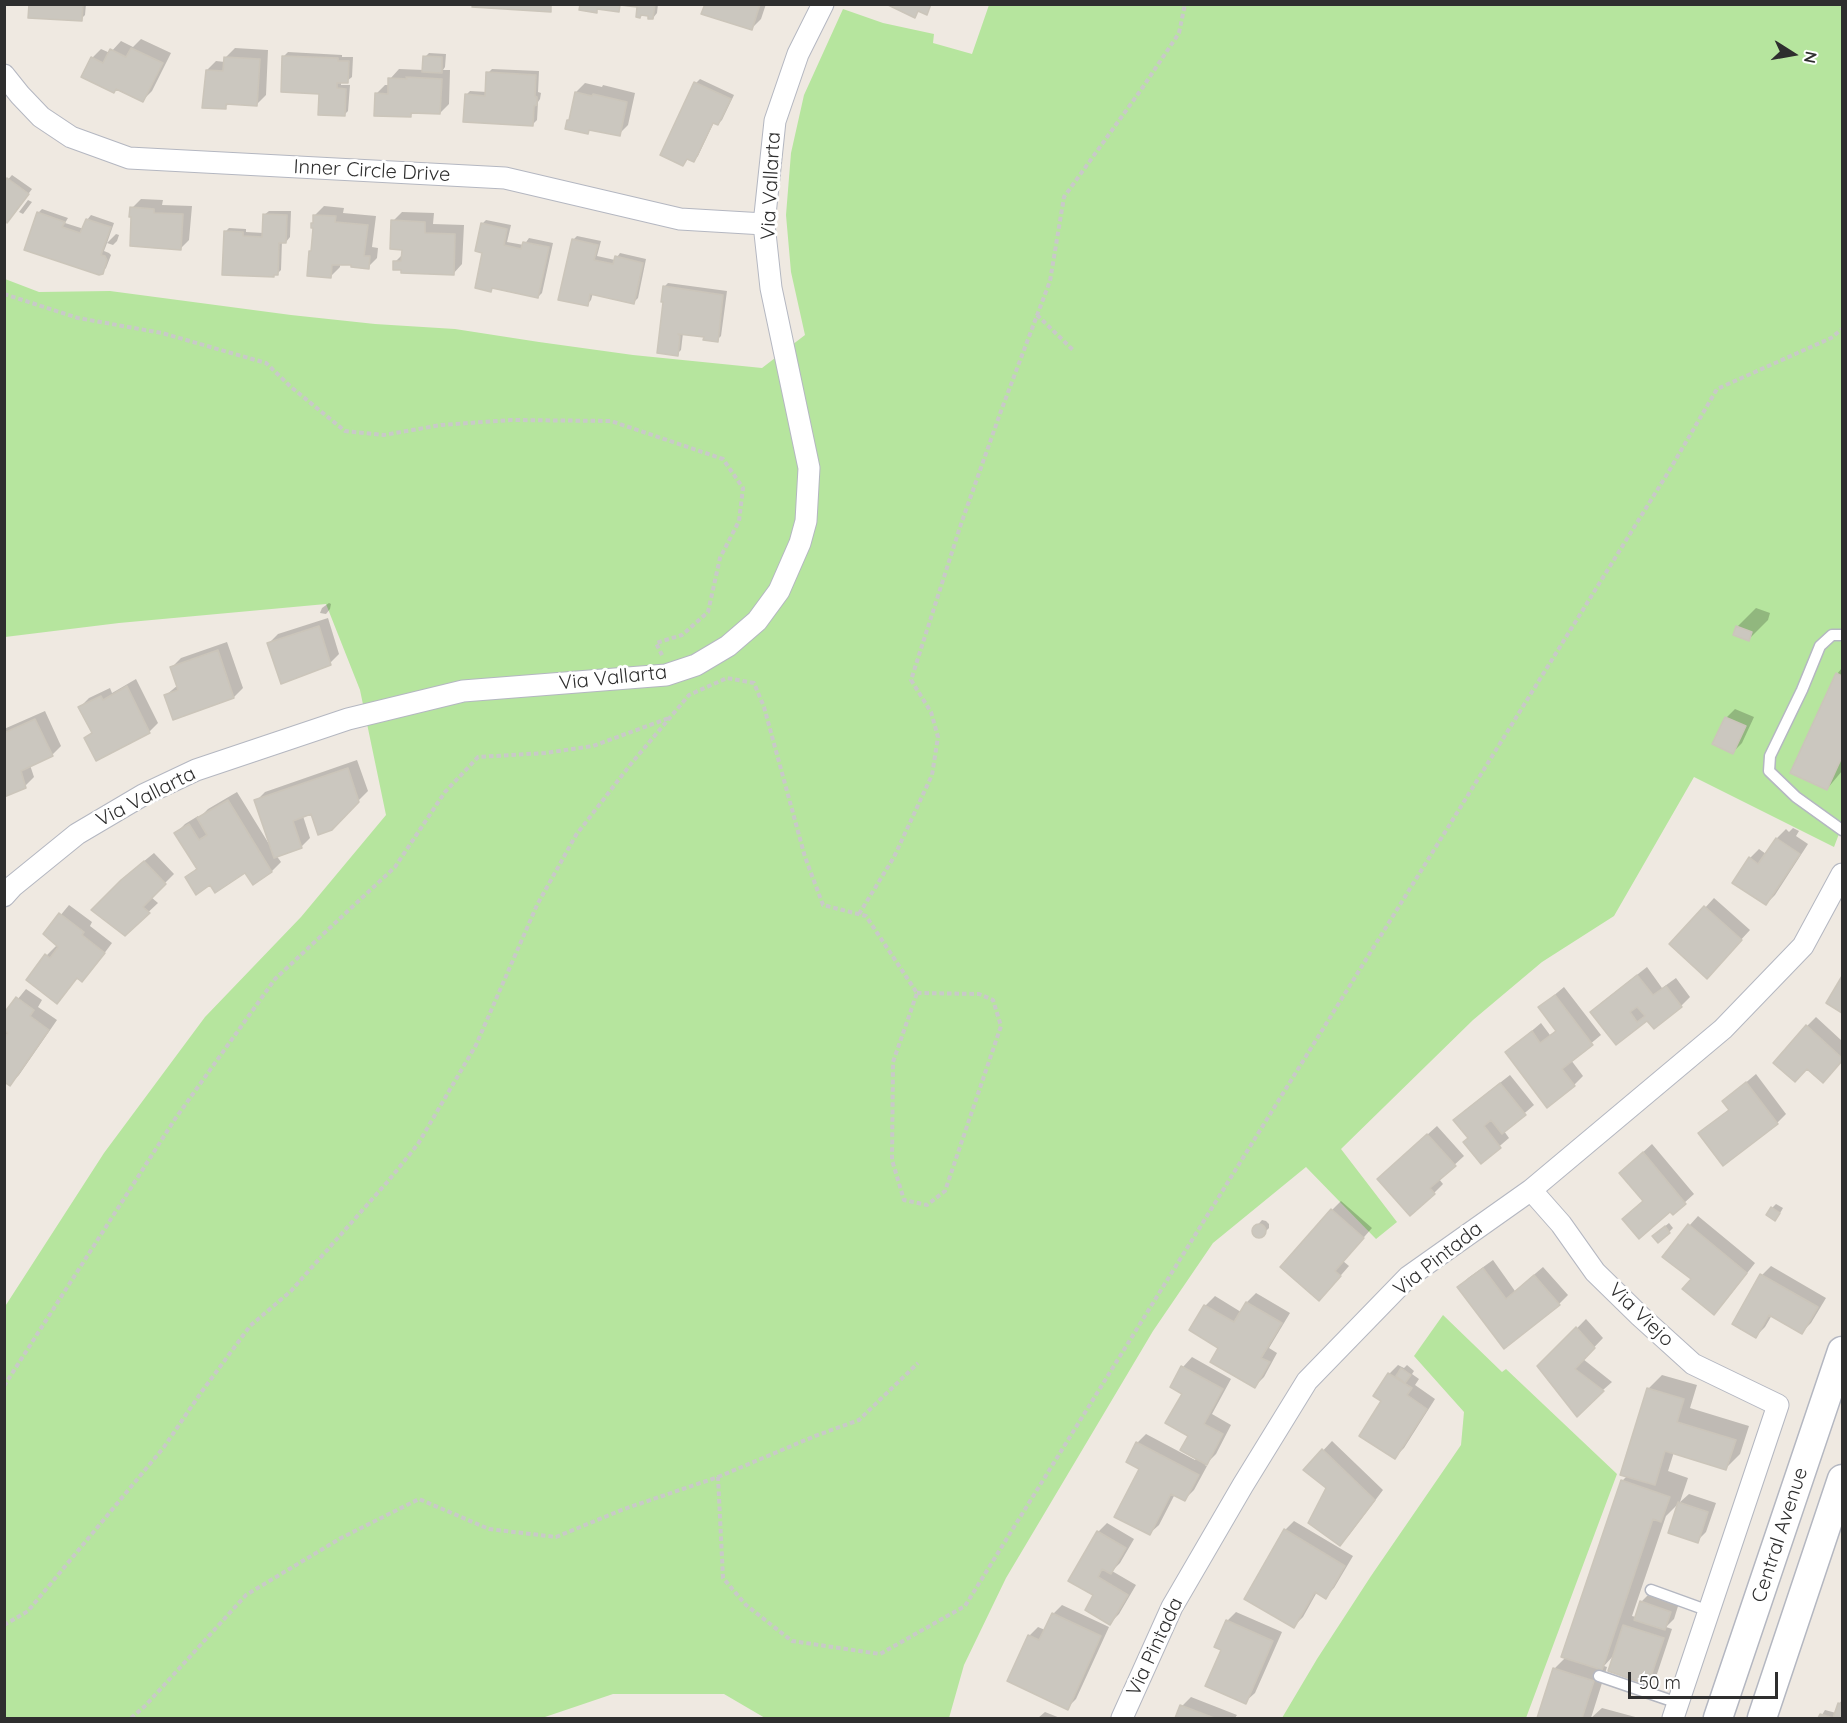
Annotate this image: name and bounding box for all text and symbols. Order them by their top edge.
north arrow [1763,24,1823,84]
text: N [1800,50,1822,65]
street label: Via Vallarta [756,131,786,241]
street label: Inner Circle Drive [293,155,451,187]
street label: Via Vallarta [558,660,668,696]
street label: Via Vallarta [92,762,200,832]
street label: Via Pintada [1389,1217,1487,1301]
street label: Via Viejo [1603,1278,1679,1352]
street label: Central Avenue [1747,1464,1813,1606]
street label: Via Pintada [1122,1594,1188,1700]
scale bar [1631,1660,1781,1698]
text: 50 m [1639,1671,1681,1694]

